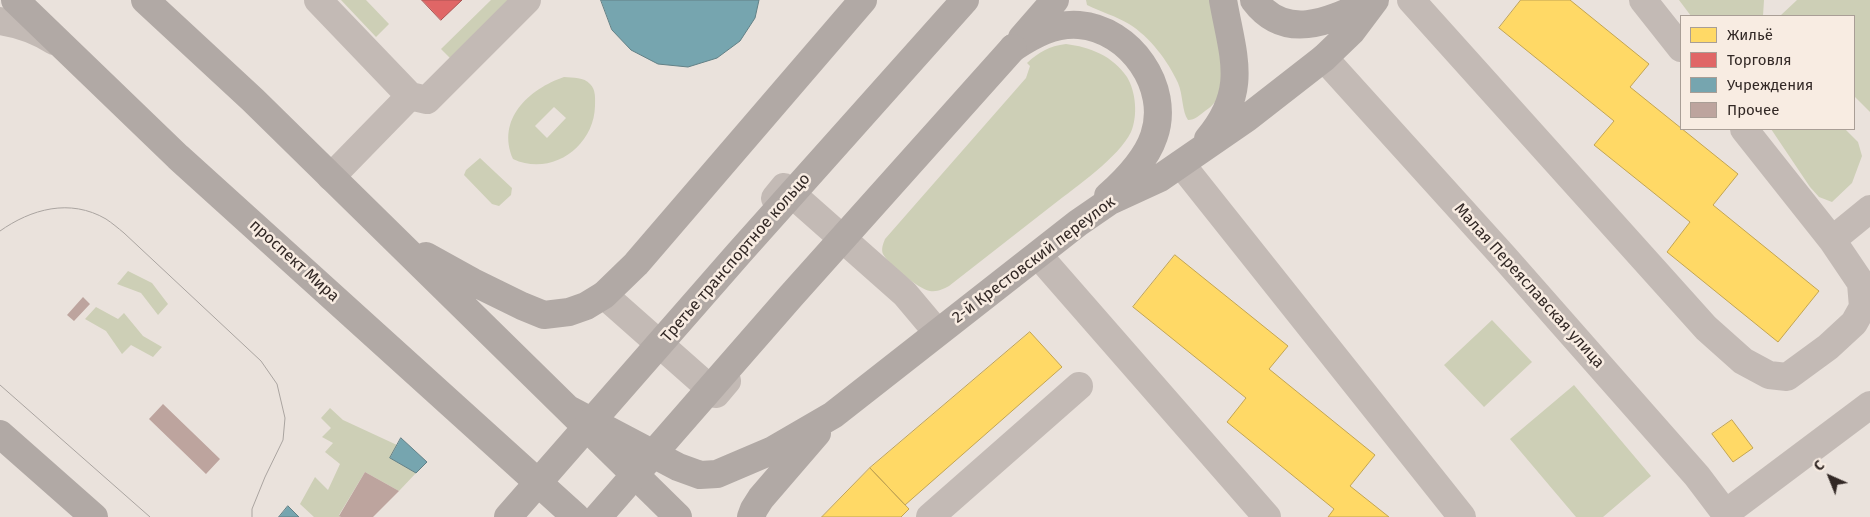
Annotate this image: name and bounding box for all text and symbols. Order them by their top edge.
legend [1680,15,1855,130]
text: Жильё [1727,26,1773,44]
text: Торговля [1727,51,1792,69]
text: Учреждения [1727,76,1813,94]
text: Прочее [1727,101,1779,119]
street label: Третье транспортное кольцо [658,170,814,346]
street label: 2-й Крестовский переулок [949,192,1119,328]
street label: Малая Переяславская улица [1450,200,1608,372]
street label: проспект Мира [245,216,343,306]
north arrow [1805,452,1855,502]
text: С [1810,457,1828,475]

